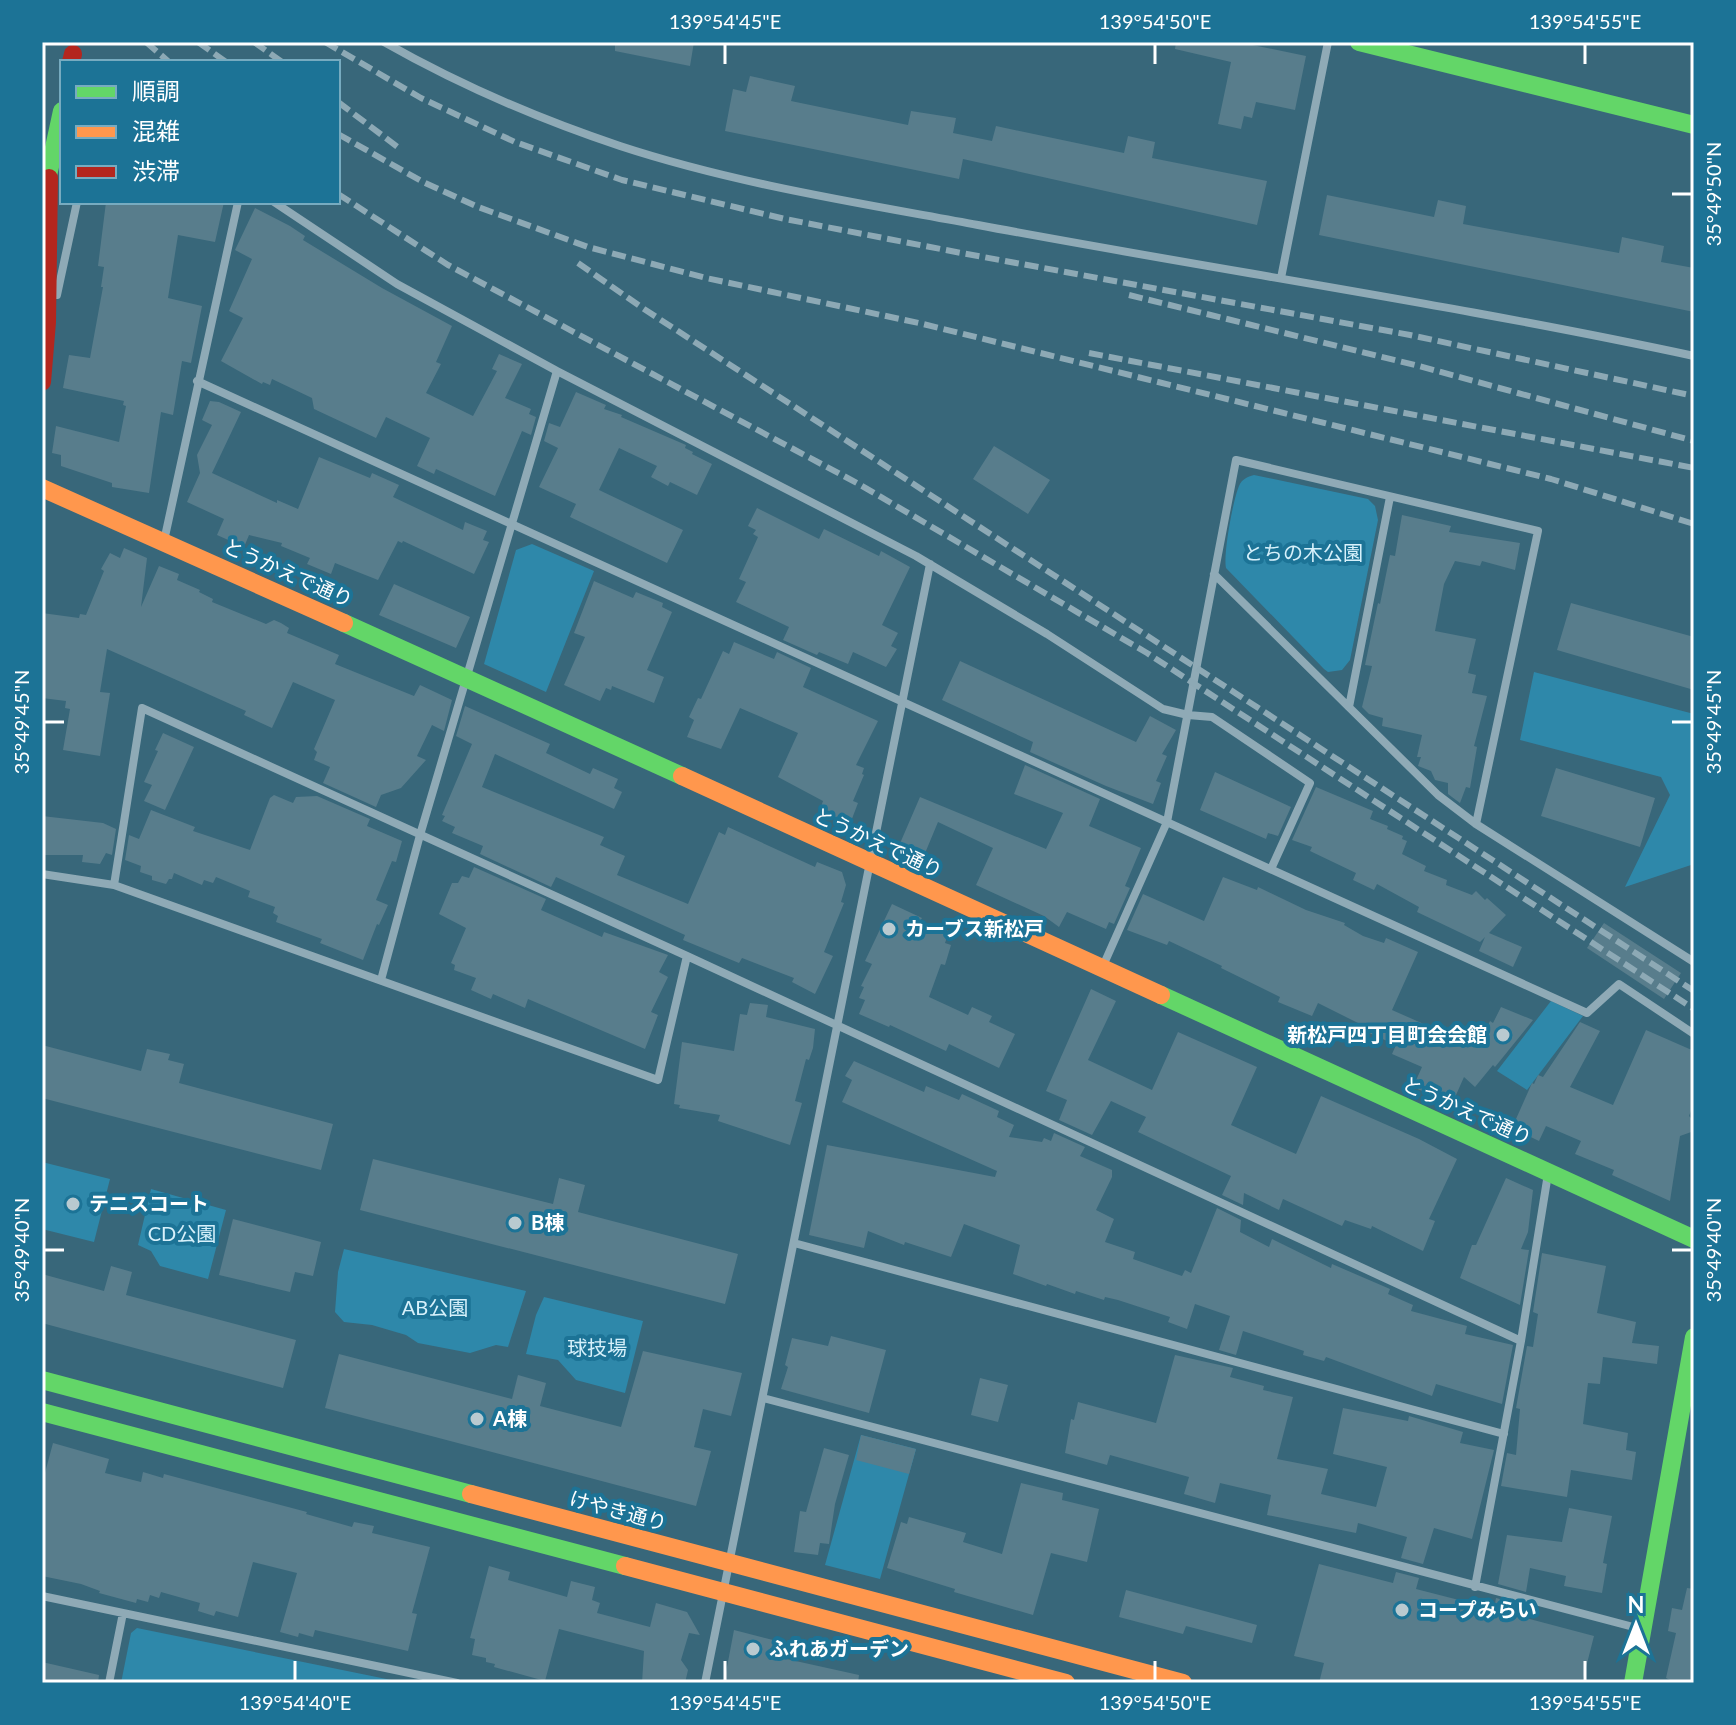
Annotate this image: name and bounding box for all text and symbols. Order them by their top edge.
text: 139°54'45"E [669,9,781,33]
text: 139°54'50"E [1099,9,1211,33]
text: 139°54'55"E [1529,9,1641,33]
legend [60,60,340,204]
text: 順調 [132,76,180,105]
text: 混雑 [132,116,180,145]
text: 35°49'50"N [1701,142,1725,246]
text: 渋滞 [132,156,180,185]
street label: とうかえで通り [220,533,357,611]
park label: とちの木公園 [1243,540,1363,564]
text: 35°49'45"N [9,670,33,774]
text: 35°49'45"N [1701,670,1725,774]
street label: とうかえで通り [810,802,947,882]
place label: カーブス新松戸 [905,916,1044,940]
marker: カーブス新松戸 [880,920,898,938]
place label: 新松戸四丁目町会会館 [1287,1022,1487,1046]
marker: 新松戸四丁目町会会館 [1494,1026,1512,1044]
street label: とうかえで通り [1399,1071,1536,1149]
place label: テニスコート [89,1191,209,1215]
marker: テニスコート [64,1195,82,1213]
text: 35°49'40"N [9,1198,33,1302]
text: 35°49'40"N [1701,1198,1725,1302]
place label: B棟 [531,1210,564,1234]
marker: B棟 [506,1214,524,1232]
park label: CD公園 [148,1221,216,1245]
park label: AB公園 [402,1295,468,1319]
park label: 球技場 [567,1335,627,1359]
place label: A棟 [492,1406,527,1430]
marker: A棟 [468,1410,486,1428]
street label: けやき通り [567,1486,670,1535]
north arrow [1596,1585,1676,1665]
text: N [1628,1591,1644,1618]
place label: コープみらい [1418,1597,1537,1621]
marker: コープみらい [1393,1601,1411,1619]
place label: ふれあガーデン [769,1636,909,1660]
marker: ふれあガーデン [744,1640,762,1658]
text: 139°54'40"E [239,1690,351,1714]
text: 139°54'45"E [669,1690,781,1714]
text: 139°54'50"E [1099,1690,1211,1714]
text: 139°54'55"E [1529,1690,1641,1714]

